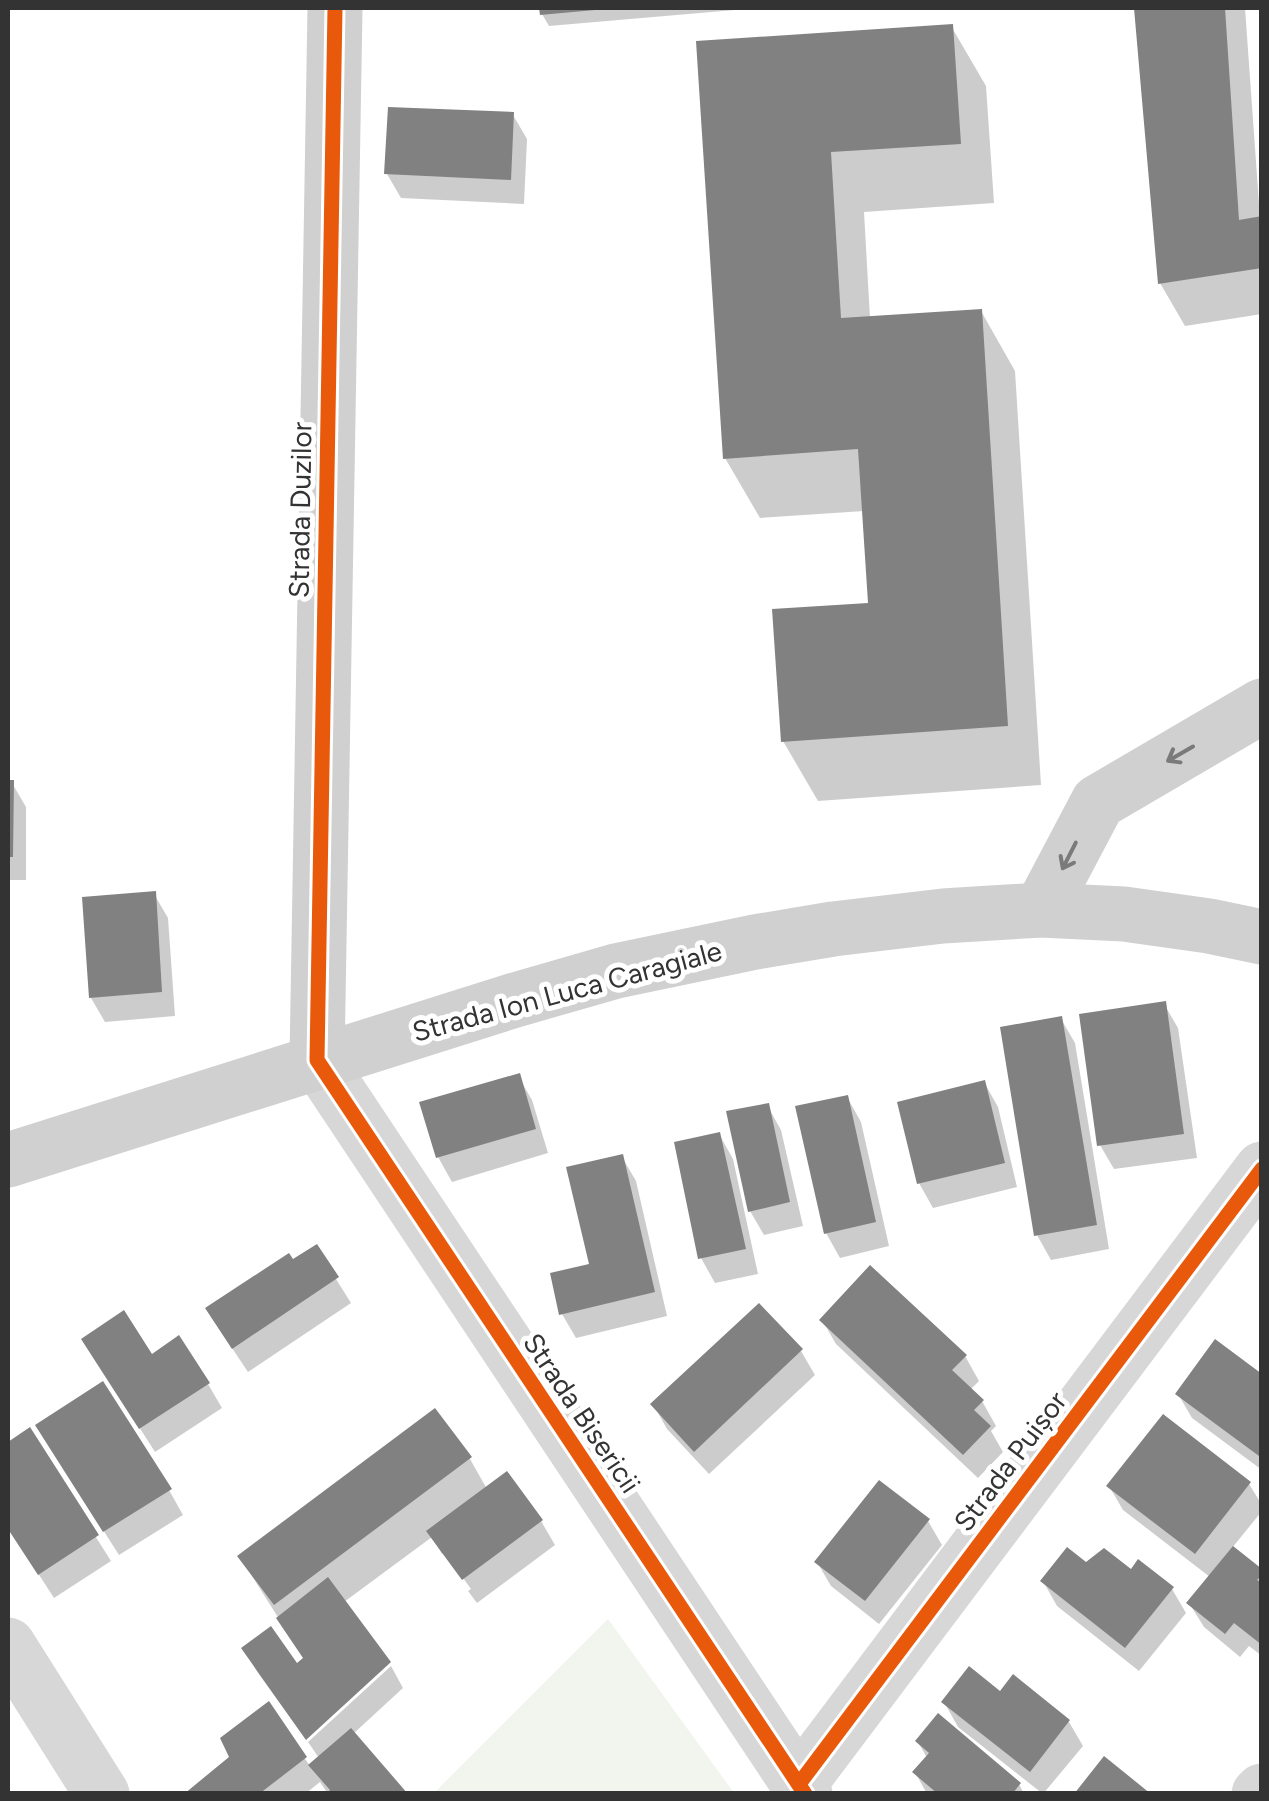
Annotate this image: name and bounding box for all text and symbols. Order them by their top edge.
street label: Strada Duzilor [281,421,319,598]
one-way arrow [1166,744,1194,764]
one-way arrow [1059,841,1078,871]
street label: Strada Ion Luca Caragiale [409,933,725,1049]
street label: Strada Bisericii [516,1327,648,1499]
street label: Strada Puișor [946,1384,1074,1538]

